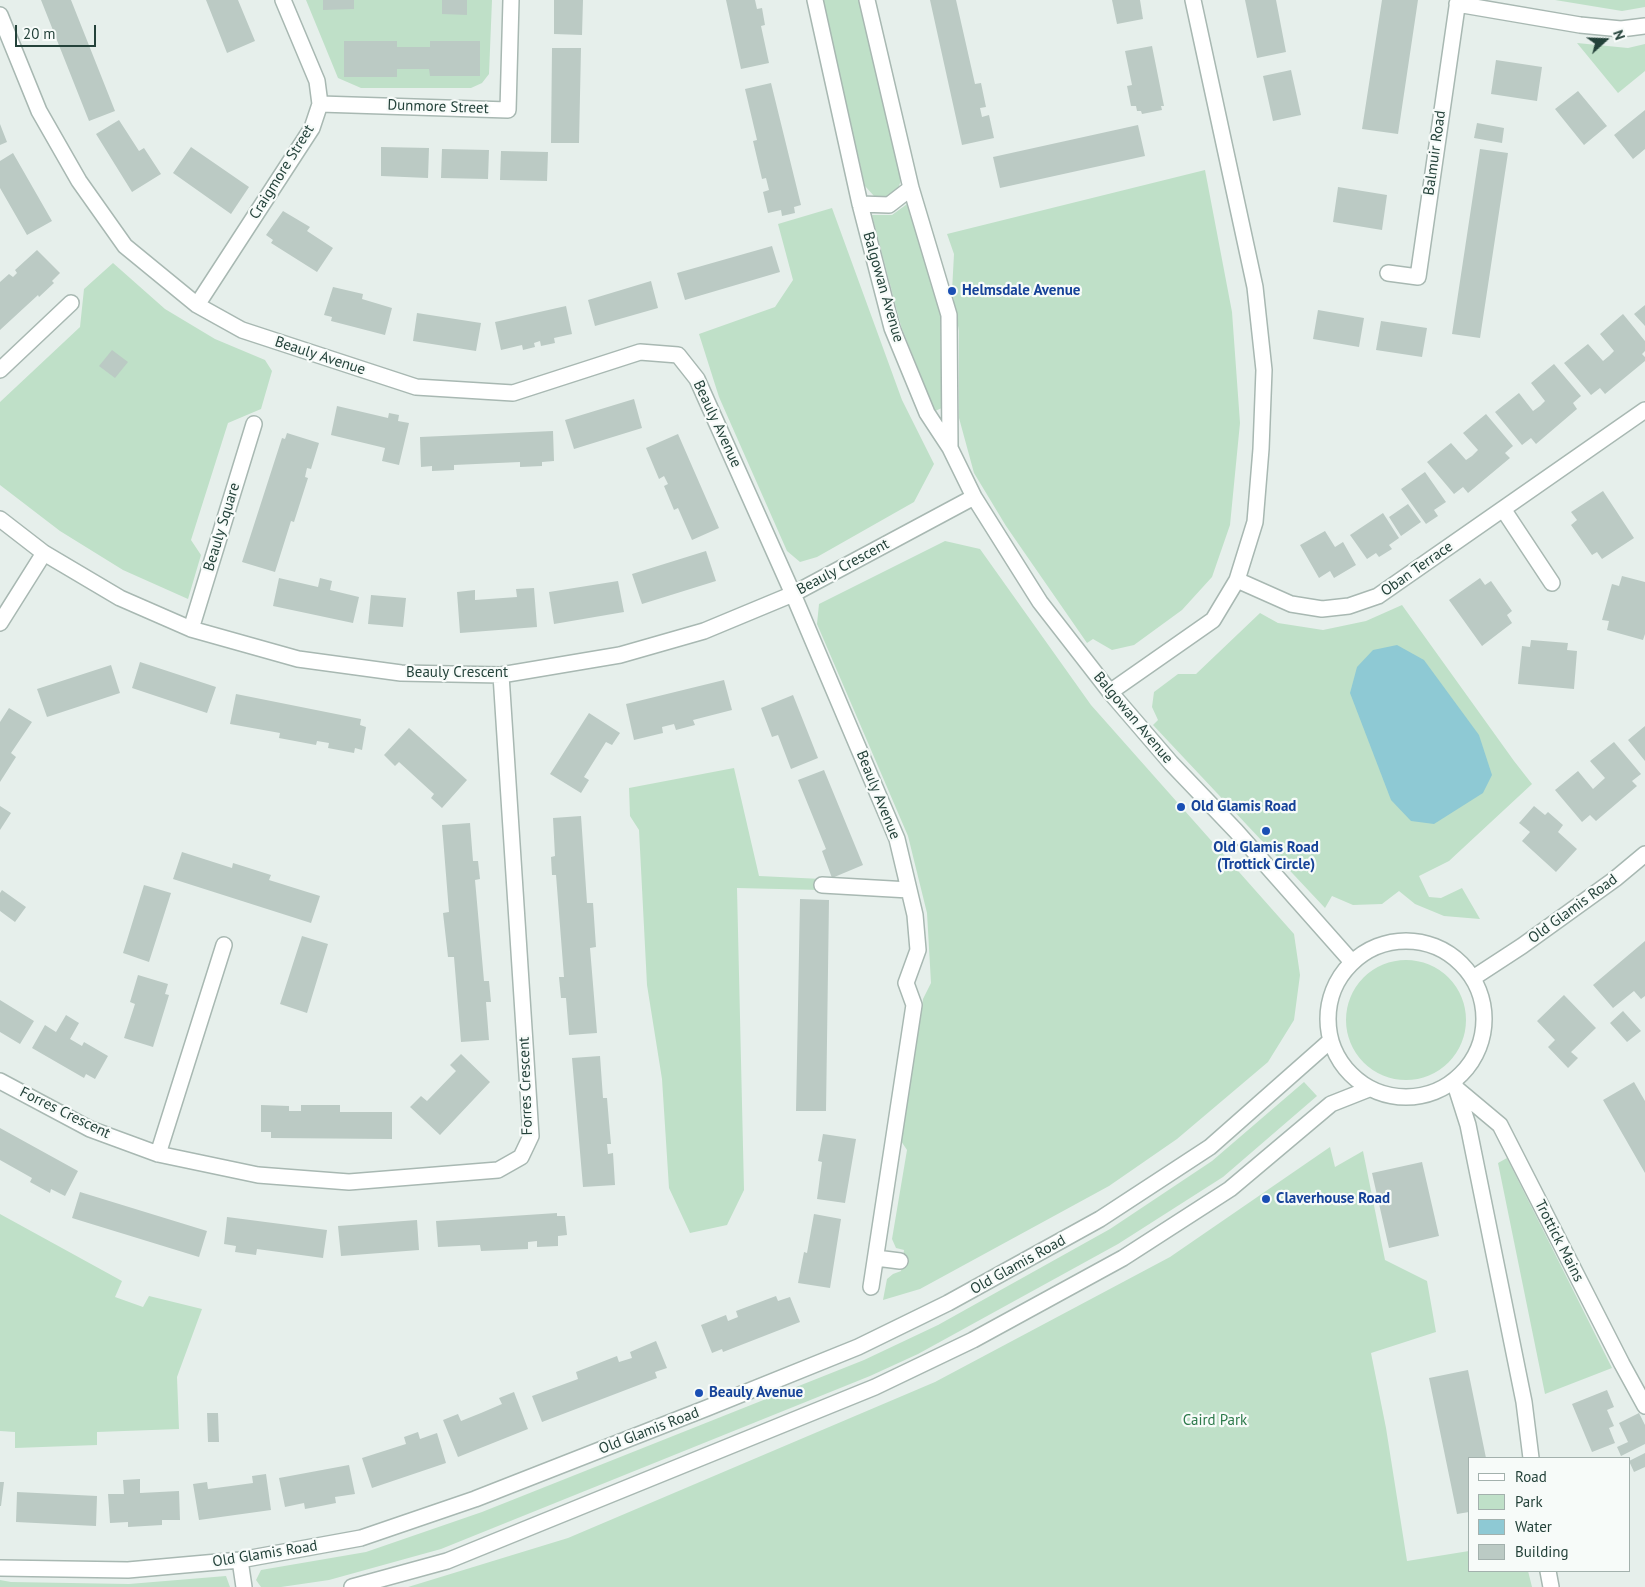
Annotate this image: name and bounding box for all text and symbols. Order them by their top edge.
scale bar [18,15,99,47]
north arrow [1580,15,1630,65]
text: 20 m [23,24,56,43]
text: N [1609,27,1629,42]
street label: Dunmore Street [387,96,489,118]
street label: Balmuir Road [1420,109,1450,197]
street label: Craigmore Street [246,121,318,223]
street label: Balgowan Avenue [859,230,907,344]
place label: Helmsdale Avenue [962,282,1080,300]
marker: Helmsdale Avenue [946,285,958,297]
street label: Beauly Avenue [272,333,368,379]
street label: Beauly Avenue [689,378,745,470]
street label: Beauly Square [200,481,244,573]
street label: Beauly Crescent [794,535,892,599]
street label: Oban Terrace [1378,538,1456,600]
street label: Beauly Crescent [406,664,508,682]
street label: Balgowan Avenue [1089,669,1177,767]
street label: Beauly Avenue [852,748,904,842]
place label: Old Glamis Road [1191,798,1296,816]
marker: Old Glamis Road [1175,801,1187,813]
marker: Old Glamis Road (Trottick Circle) [1260,825,1272,837]
place label: Old Glamis Road (Trottick Circle) [1213,839,1319,874]
street label: Old Glamis Road [1525,871,1621,947]
street label: Forres Crescent [515,1036,537,1136]
street label: Forres Crescent [17,1083,113,1143]
place label: Claverhouse Road [1276,1190,1390,1208]
marker: Claverhouse Road [1260,1193,1272,1205]
street label: Trottick Mains [1531,1197,1587,1285]
street label: Old Glamis Road [967,1231,1069,1299]
place label: Beauly Avenue [709,1384,803,1402]
marker: Beauly Avenue [693,1387,705,1399]
street label: Old Glamis Road [596,1404,702,1458]
park label: Caird Park [1183,1412,1247,1430]
legend [1468,1457,1630,1572]
text: Road [1515,1467,1547,1486]
text: Park [1515,1492,1543,1511]
text: Water [1515,1517,1552,1536]
street label: Old Glamis Road [211,1537,319,1571]
text: Building [1515,1542,1569,1561]

